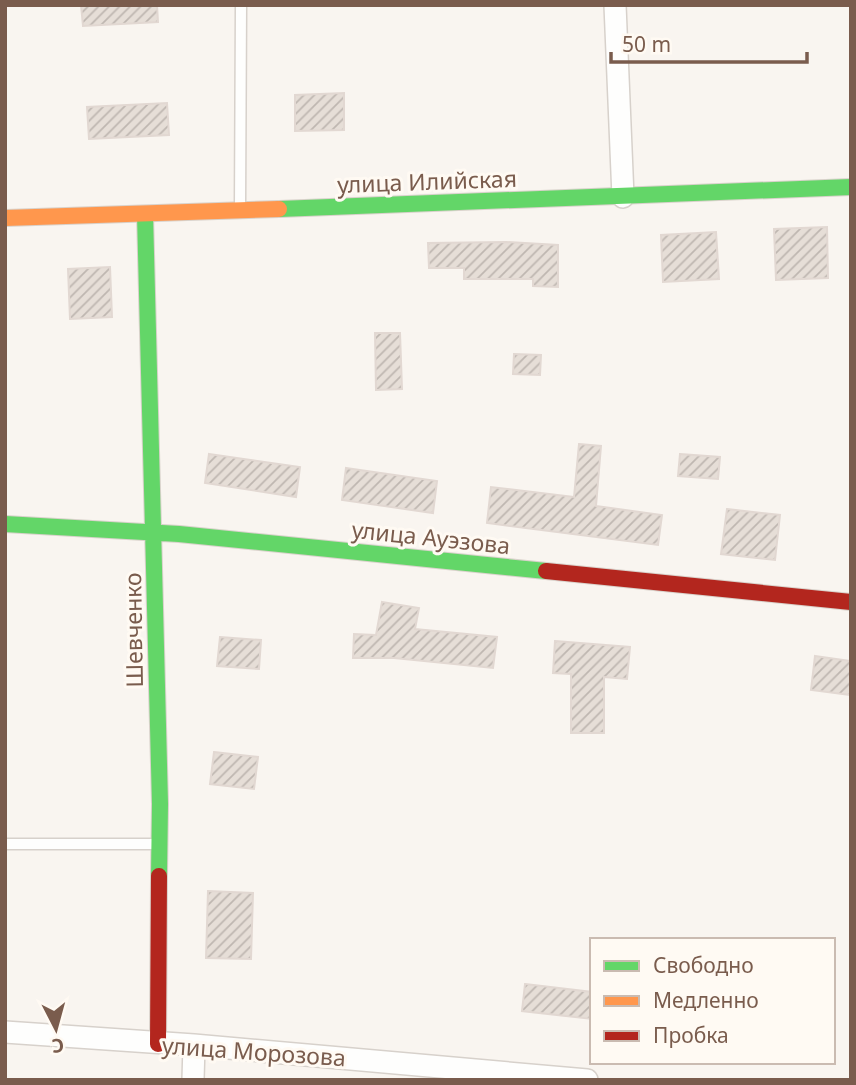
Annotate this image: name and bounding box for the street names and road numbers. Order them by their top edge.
street label: улица Илийская [337,162,517,200]
street label: улица Ауэзова [350,513,512,561]
street label: Шевченко [116,572,150,688]
street label: улица Морозова [161,1029,347,1073]

